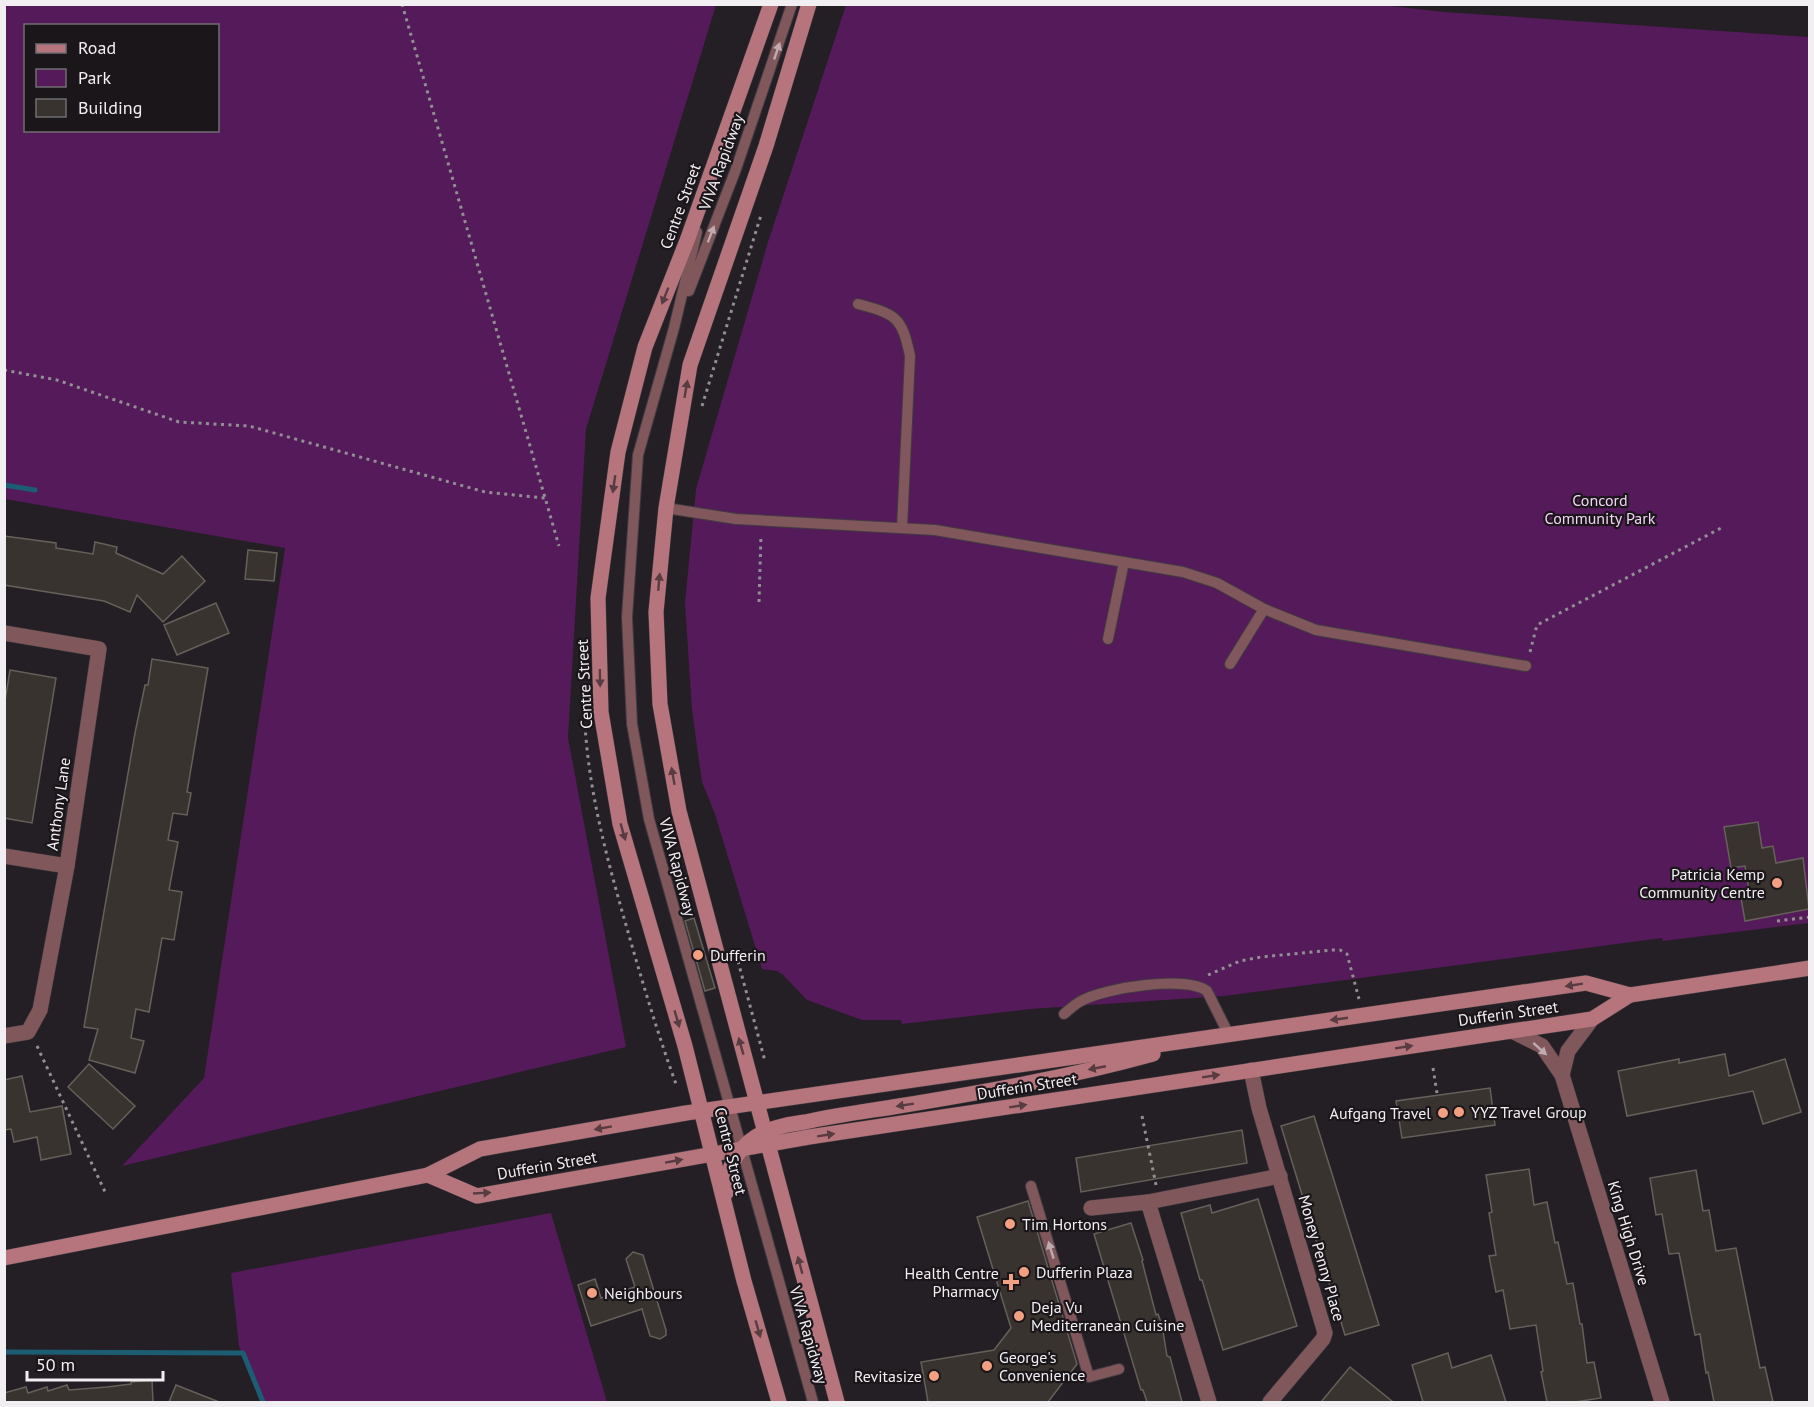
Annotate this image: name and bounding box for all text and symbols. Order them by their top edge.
legend [24,24,219,132]
text: Road [78,36,116,59]
one-way arrow [772,42,782,60]
text: Park [78,66,111,89]
text: Building [78,96,142,119]
street label: VIVA Rapidway [694,111,748,214]
street label: Centre Street [655,160,705,252]
one-way arrow [706,225,716,243]
one-way arrow [660,288,670,306]
one-way arrow [682,380,691,399]
one-way arrow [609,475,618,494]
park label: Concord Community Park [1545,490,1656,528]
one-way arrow [654,573,664,592]
street label: Centre Street [572,638,596,729]
one-way arrow [595,668,605,687]
street label: Anthony Lane [42,756,74,852]
one-way arrow [668,766,677,785]
street label: VIVA Rapidway [655,815,701,919]
one-way arrow [618,823,628,841]
place label: Patricia Kemp Community Centre [1639,864,1765,902]
marker: Patricia Kemp Community Centre [1770,876,1784,890]
place label: Dufferin [710,945,766,965]
marker: Dufferin [691,948,705,962]
one-way arrow [1564,981,1583,990]
street label: Dufferin Street [1457,996,1560,1030]
one-way arrow [673,1010,682,1028]
one-way arrow [1329,1015,1348,1024]
one-way arrow [736,1037,745,1055]
one-way arrow [1533,1042,1548,1055]
one-way arrow [1395,1043,1414,1052]
one-way arrow [1087,1064,1106,1073]
street label: Dufferin Street [976,1068,1079,1104]
one-way arrow [1202,1072,1221,1081]
one-way arrow [896,1101,915,1110]
one-way arrow [1009,1101,1028,1110]
place label: YYZ Travel Group [1471,1102,1587,1122]
place label: Aufgang Travel [1330,1103,1431,1123]
street label: Centre Street [710,1105,752,1197]
marker: YYZ Travel Group [1452,1105,1466,1119]
marker: Aufgang Travel [1436,1106,1450,1120]
one-way arrow [594,1124,613,1133]
one-way arrow [816,1130,835,1139]
street label: Dufferin Street [496,1146,599,1184]
one-way arrow [665,1156,684,1165]
street label: King High Drive [1604,1178,1654,1288]
one-way arrow [473,1189,492,1198]
street label: Money Penny Place [1294,1192,1350,1324]
place label: Tim Hortons [1022,1214,1107,1234]
marker: Tim Hortons [1003,1217,1017,1231]
one-way arrow [1045,1241,1055,1259]
one-way arrow [795,1256,804,1274]
place label: Dufferin Plaza [1036,1262,1133,1282]
place label: Health Centre Pharmacy [905,1263,1000,1301]
marker: Dufferin Plaza [1017,1265,1031,1279]
marker: Health Centre Pharmacy [1004,1275,1018,1289]
place label: Neighbours [604,1283,683,1303]
street label: VIVA Rapidway [785,1283,833,1387]
marker: Neighbours [585,1286,599,1300]
place label: Deja Vu Mediterranean Cuisine [1031,1297,1184,1335]
marker: Deja Vu Mediterranean Cuisine [1012,1309,1026,1323]
one-way arrow [754,1320,763,1338]
scale bar [27,1344,164,1382]
place label: George's Convenience [999,1347,1085,1385]
text: 50 m [36,1353,75,1376]
marker: George's Convenience [980,1359,994,1373]
place label: Revitasize [854,1366,922,1386]
marker: Revitasize [927,1369,941,1383]

